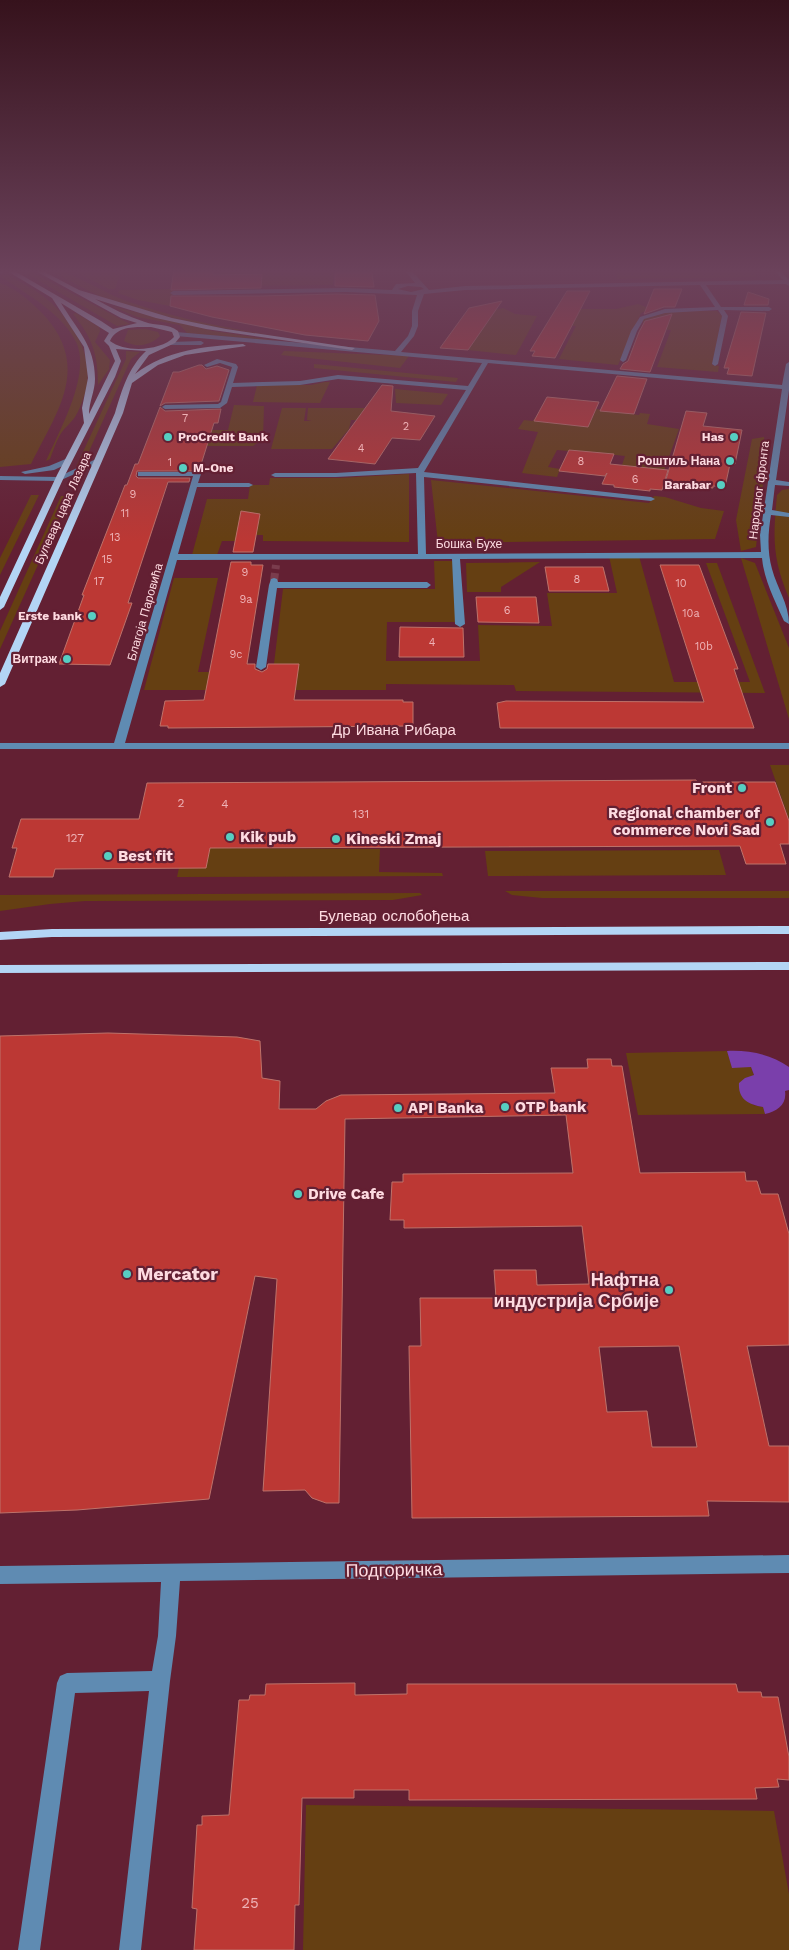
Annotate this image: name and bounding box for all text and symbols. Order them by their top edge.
house number: 7 [182,412,188,425]
house number: 2 [403,420,409,433]
place label: ProCredit Bank [178,430,269,444]
place label: Has [702,430,725,444]
marker: ProCredit Bank [162,431,174,443]
marker: Has [728,431,740,443]
street label: Народног фронта [746,440,772,540]
house number: 4 [358,442,365,455]
street label: Булевар цара Лазара [32,449,94,566]
place label: Роштиљ Нана [637,454,720,468]
house number: 8 [578,455,585,468]
marker: Роштиљ Нана [724,455,736,467]
house number: 1 [168,456,172,469]
place label: M-One [193,461,234,475]
marker: M-One [177,462,189,474]
house number: 6 [632,473,639,486]
place label: Barabar [664,478,712,492]
marker: Barabar [715,479,727,491]
house number: 9 [130,488,137,501]
house number: 11 [121,507,129,520]
house number: 13 [110,531,120,544]
street label: Бошка Бухе [436,537,503,551]
house number: 15 [102,553,112,566]
street label: Благоја Паровића [124,561,166,662]
house number: 9 [242,566,249,579]
house number: 8 [574,573,581,586]
house number: 17 [94,575,104,588]
house number: 10 [675,577,687,590]
house number: 9a [239,593,253,606]
house number: 6 [504,604,511,617]
house number: 10a [682,607,700,620]
place label: Erste bank [18,609,83,623]
marker: Erste bank [86,610,98,622]
house number: 4 [429,636,436,649]
house number: 10b [695,640,713,653]
house number: 9c [230,648,242,661]
place label: Витраж [13,652,57,666]
marker: Витраж [61,653,73,665]
street label: Др Ивана Рибара [332,721,457,739]
place label: Front [692,779,732,797]
marker: Front [736,782,748,794]
house number: 2 [178,796,185,810]
house number: 4 [221,797,229,811]
place label: Regional chamber of commerce Novi Sad [608,804,761,839]
house number: 131 [353,807,369,821]
marker: Regional chamber of commerce Novi Sad [764,816,776,828]
place label: Kik pub [240,828,296,846]
place label: Kineski Zmaj [346,830,441,848]
house number: 127 [66,831,84,845]
marker: Kik pub [224,831,236,843]
marker: Kineski Zmaj [330,833,342,845]
place label: Best fit [118,847,173,865]
marker: Best fit [102,850,114,862]
street label: Булевар ослобођења [319,907,470,925]
place label: OTP bank [515,1098,587,1116]
place label: API Banka [408,1099,484,1117]
marker: OTP bank [499,1101,511,1113]
marker: API Banka [392,1102,404,1114]
place label: Drive Cafe [308,1185,385,1203]
marker: Drive Cafe [292,1188,304,1200]
place label: Mercator [137,1263,218,1284]
marker: Mercator [121,1268,133,1280]
place label: Нафтна индустрија Србије [494,1269,660,1311]
marker: Нафтна индустрија Србије [663,1284,675,1296]
street label: Подгоричка [345,1558,444,1581]
house number: 25 [241,1894,259,1912]

